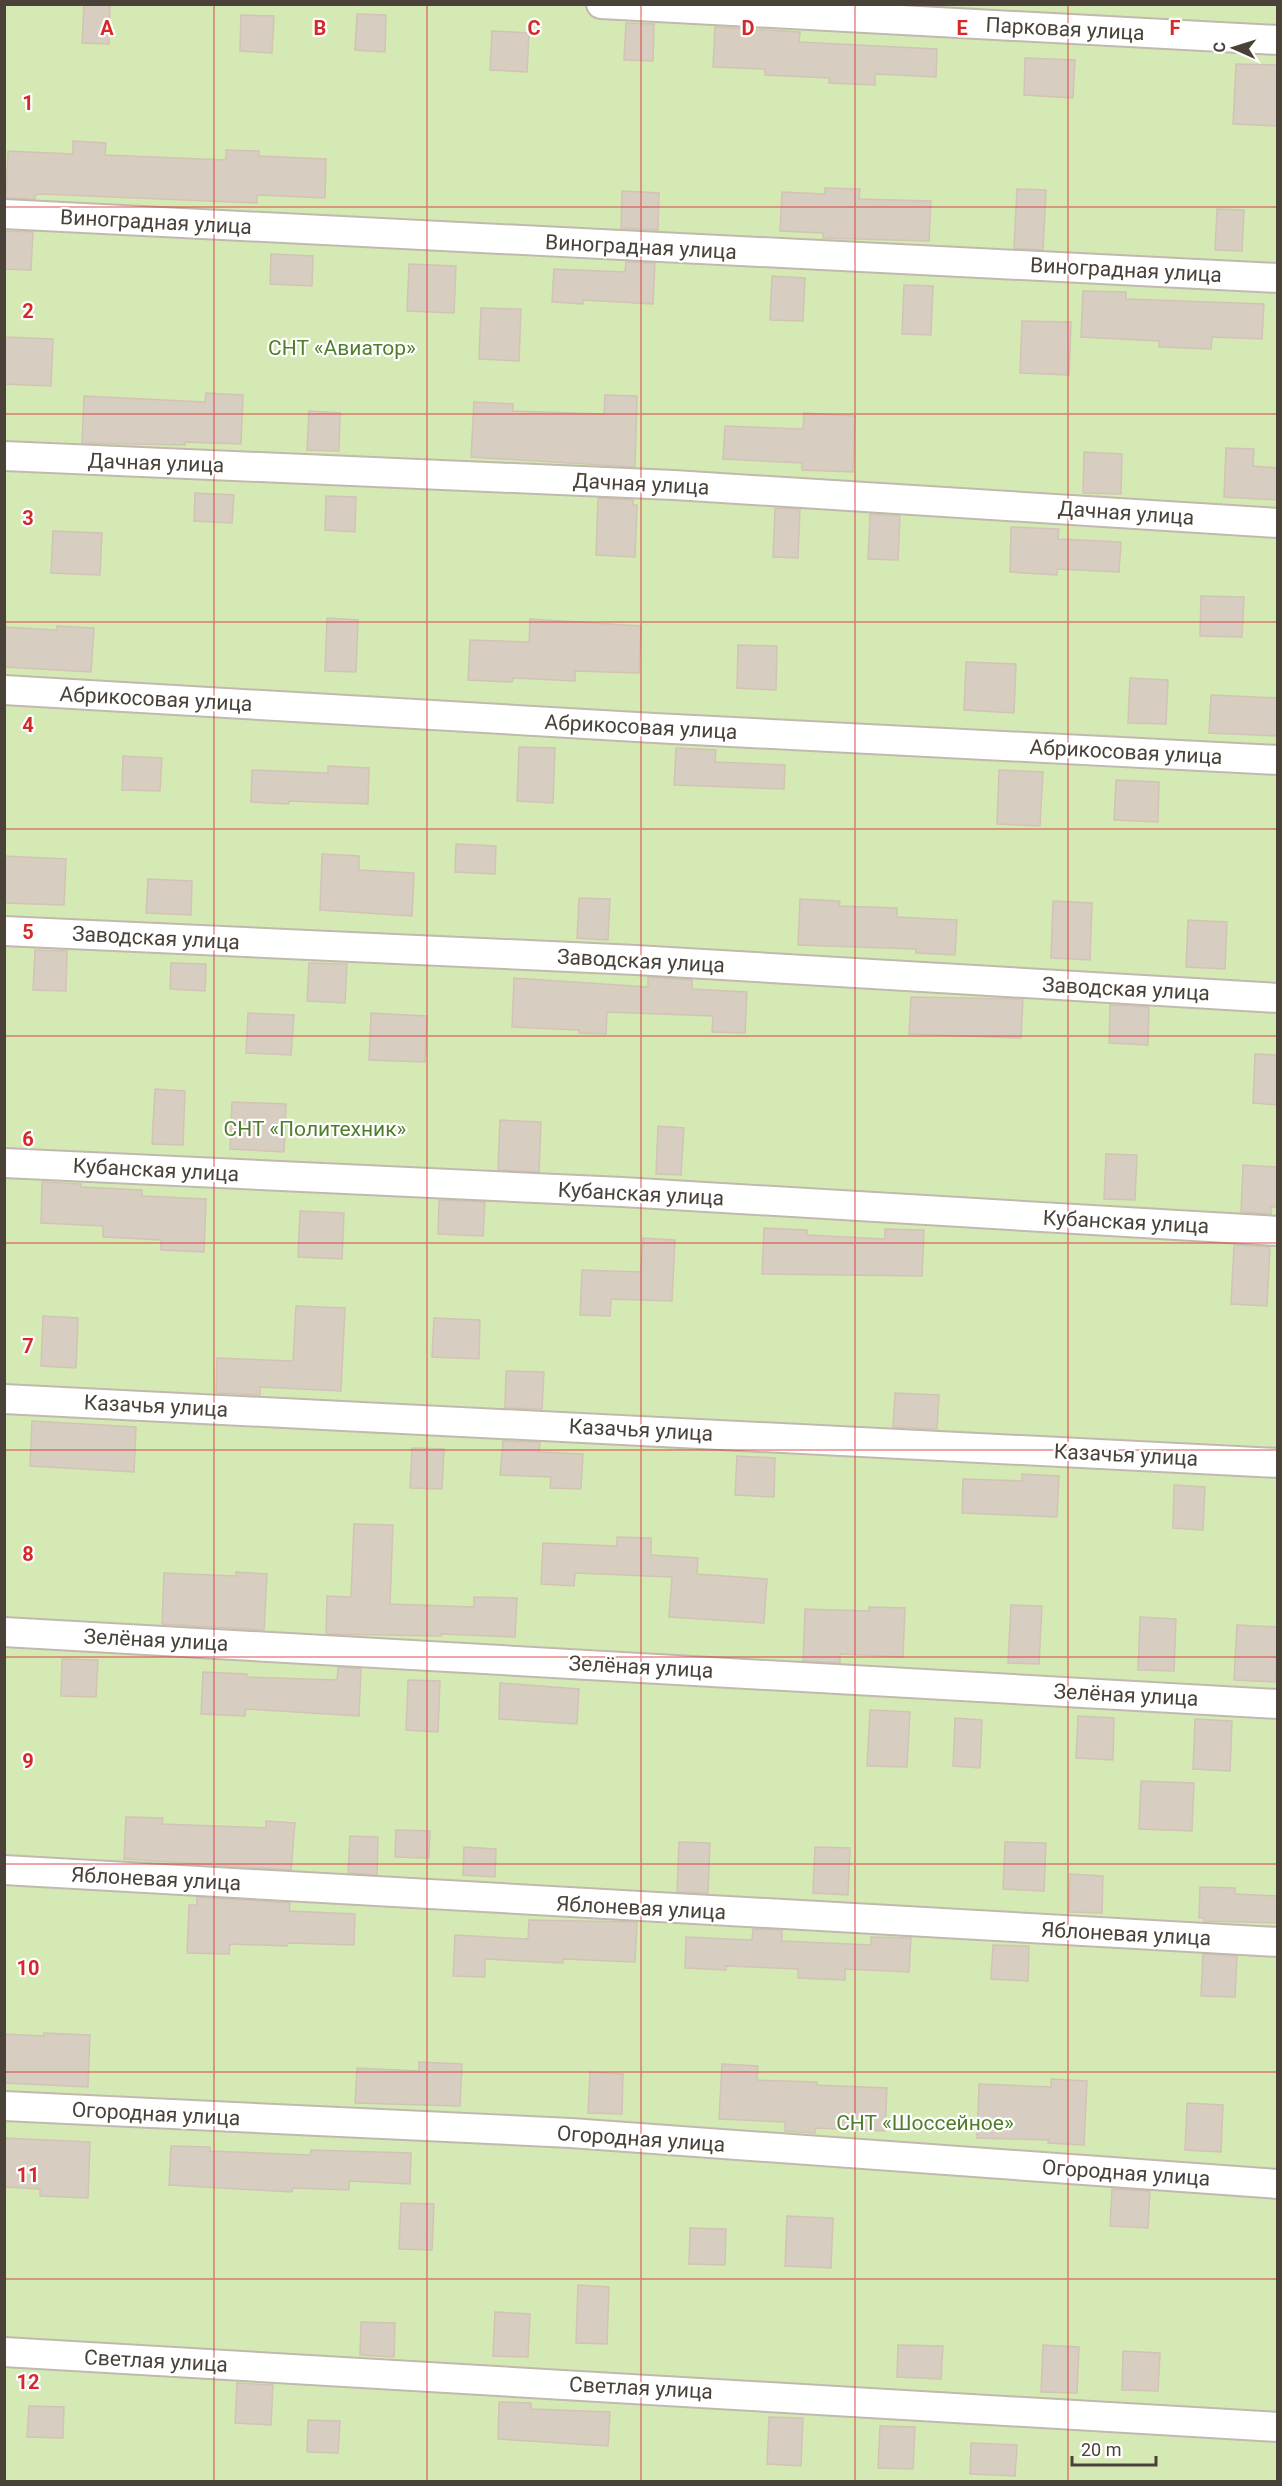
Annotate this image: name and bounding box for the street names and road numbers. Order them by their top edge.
street label: Парковая улица [985,13,1145,45]
street label: Виноградная улица [60,205,252,239]
street label: Виноградная улица [545,230,737,264]
street label: Виноградная улица [1030,253,1222,287]
street label: Дачная улица [87,449,225,477]
street label: Дачная улица [572,468,710,500]
street label: Дачная улица [1057,496,1195,530]
street label: Абрикосовая улица [59,682,253,716]
street label: Абрикосовая улица [544,710,738,744]
street label: Абрикосовая улица [1029,735,1223,769]
street label: Заводская улица [72,922,240,954]
street label: Заводская улица [557,945,725,977]
street label: Заводская улица [1042,973,1210,1005]
street label: Кубанская улица [72,1154,240,1186]
street label: Кубанская улица [557,1178,725,1210]
street label: Кубанская улица [1042,1206,1210,1238]
street label: Казачья улица [83,1390,229,1422]
street label: Казачья улица [568,1414,714,1446]
street label: Казачья улица [1053,1439,1199,1471]
street label: Зелёная улица [83,1624,229,1656]
street label: Зелёная улица [568,1651,714,1683]
street label: Зелёная улица [1053,1679,1199,1711]
street label: Яблоневая улица [70,1863,242,1895]
street label: Яблоневая улица [555,1892,727,1924]
street label: Яблоневая улица [1040,1918,1212,1950]
street label: Огородная улица [71,2098,241,2130]
street label: Огородная улица [556,2121,726,2157]
street label: Огородная улица [1041,2155,1211,2191]
street label: Светлая улица [84,2345,228,2377]
street label: Светлая улица [569,2372,713,2404]

